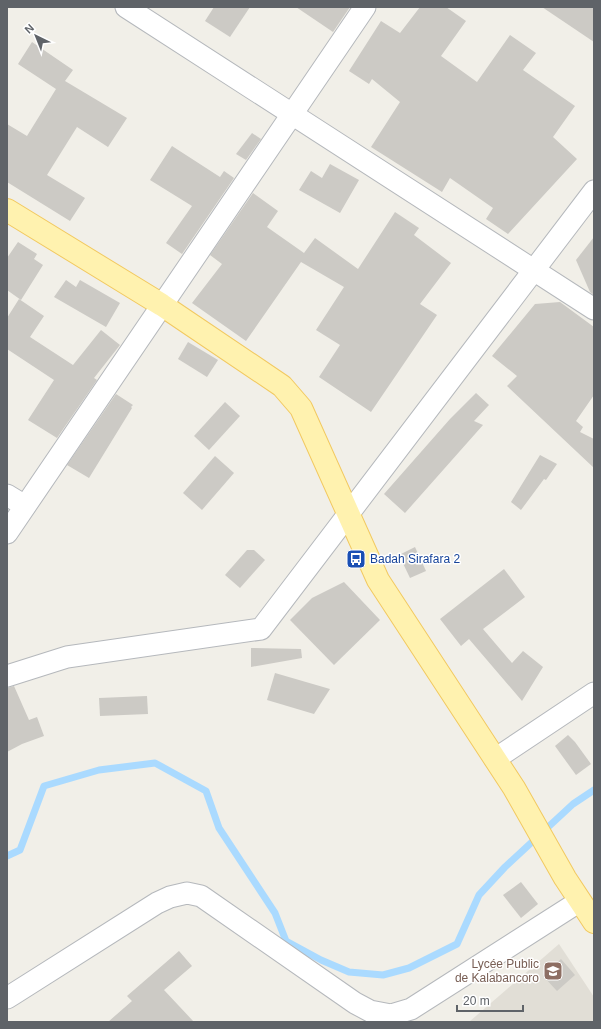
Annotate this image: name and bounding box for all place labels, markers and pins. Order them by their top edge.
bus stop icon: Badah Sirafara 2 [345,548,367,570]
place label: Badah Sirafara 2 [370,552,460,566]
place label: Lycée Public de Kalabancoro [455,957,539,985]
school or university icon: Lycée Public de Kalabancoro [542,960,564,982]

